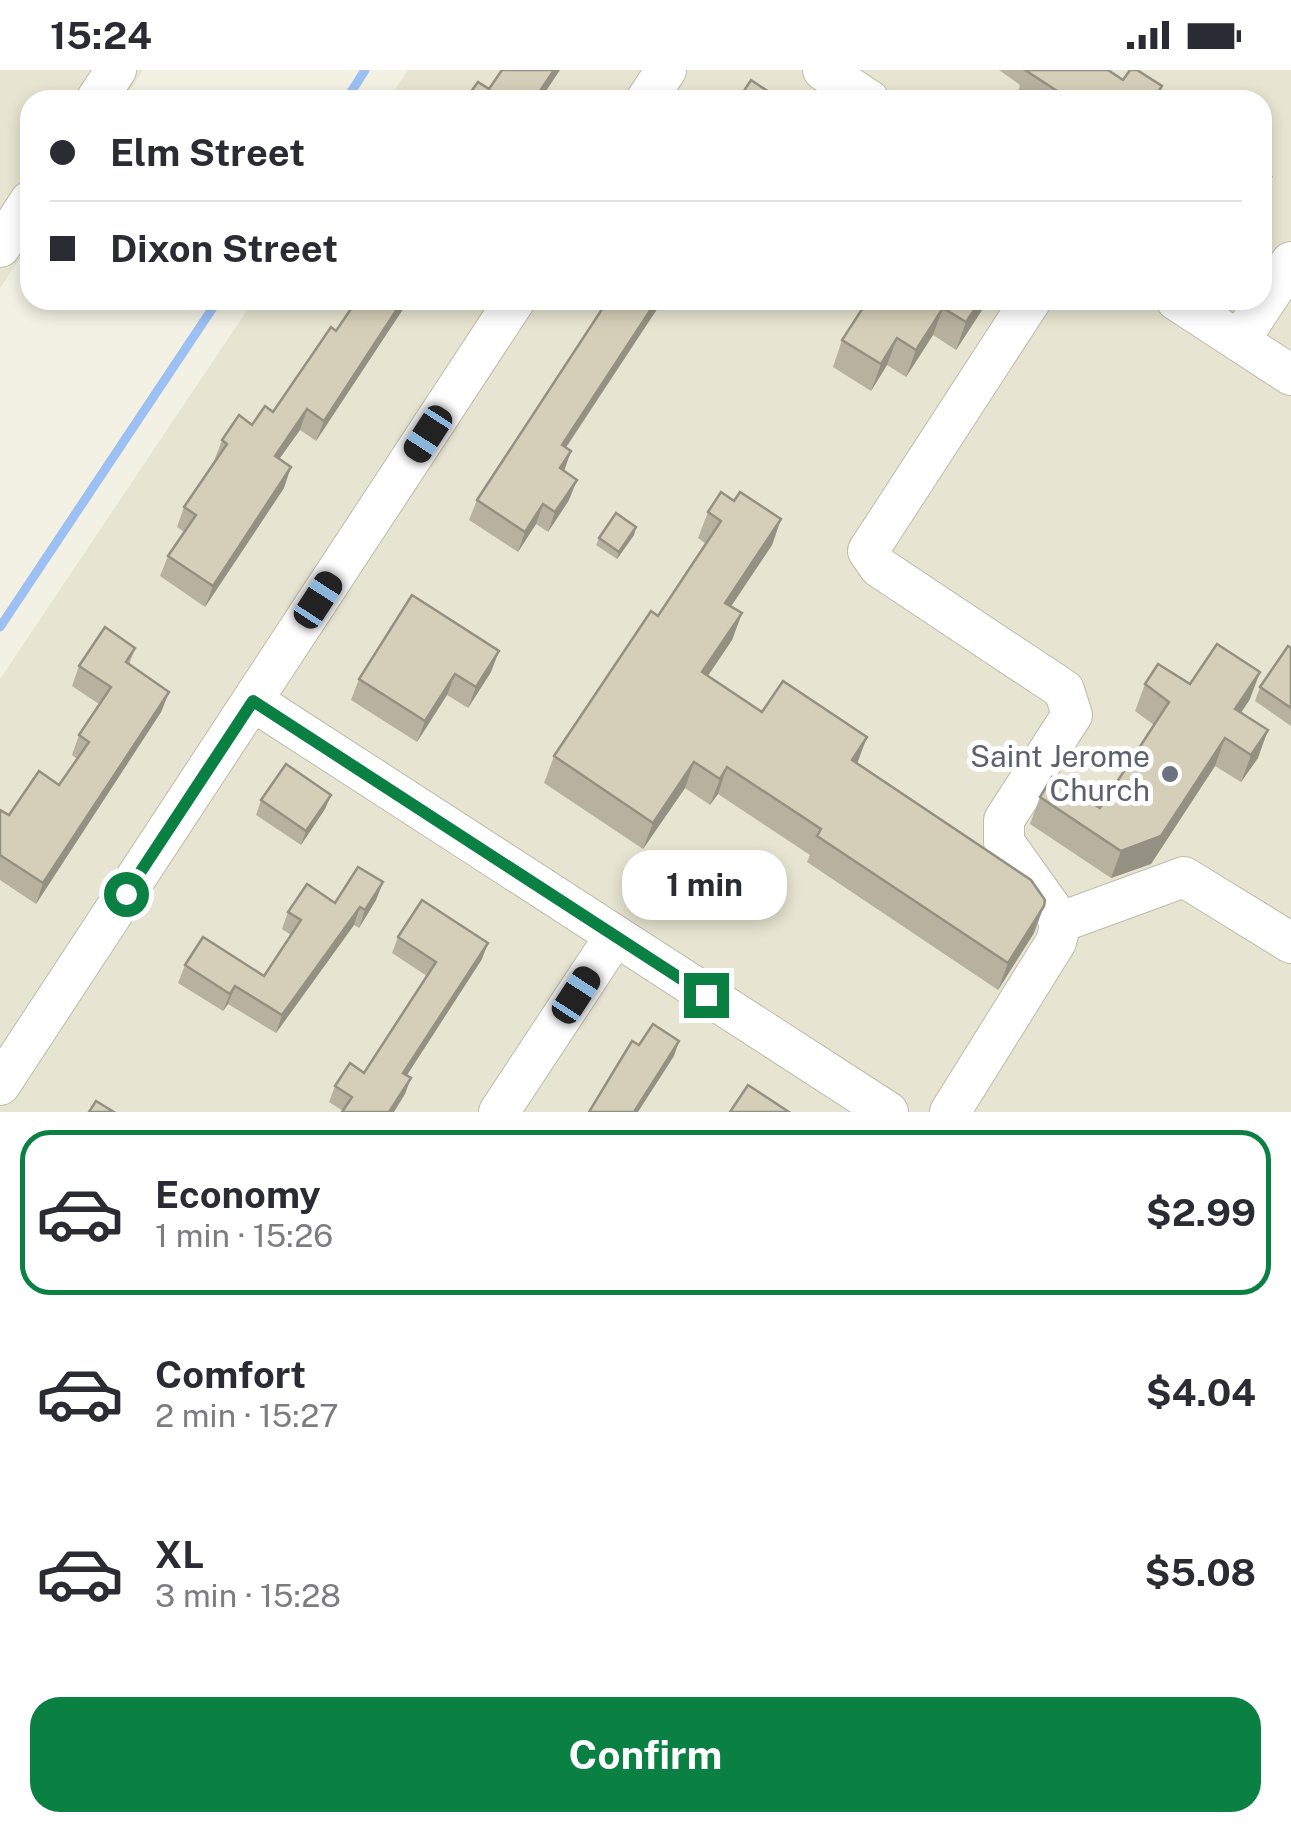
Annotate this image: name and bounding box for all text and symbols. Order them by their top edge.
text: 15:24 [50,13,152,58]
text: Elm Street [110,130,305,175]
text: Dixon Street [110,226,338,271]
car [399,401,457,467]
car [289,567,347,633]
place label: Saint Jerome Church [970,738,1150,808]
marker: Saint Jerome Church [1159,763,1181,785]
callout: 1 min [624,850,788,920]
text: 1 min [666,866,743,903]
route start [104,872,149,917]
car [547,962,605,1028]
route end [684,973,729,1018]
icon: car [35,1168,125,1258]
text: Economy [155,1172,321,1217]
text: $2.99 [1146,1190,1256,1235]
text: 1 min · 15:26 [155,1217,333,1254]
icon: car [35,1348,125,1438]
text: Comfort [155,1352,306,1397]
text: $4.04 [1146,1370,1256,1415]
text: 2 min · 15:27 [155,1397,338,1434]
icon: car [35,1528,125,1618]
text: XL [155,1532,204,1577]
text: $5.08 [1144,1550,1256,1595]
text: 3 min · 15:28 [155,1577,341,1614]
button: Confirm [30,1697,1261,1812]

